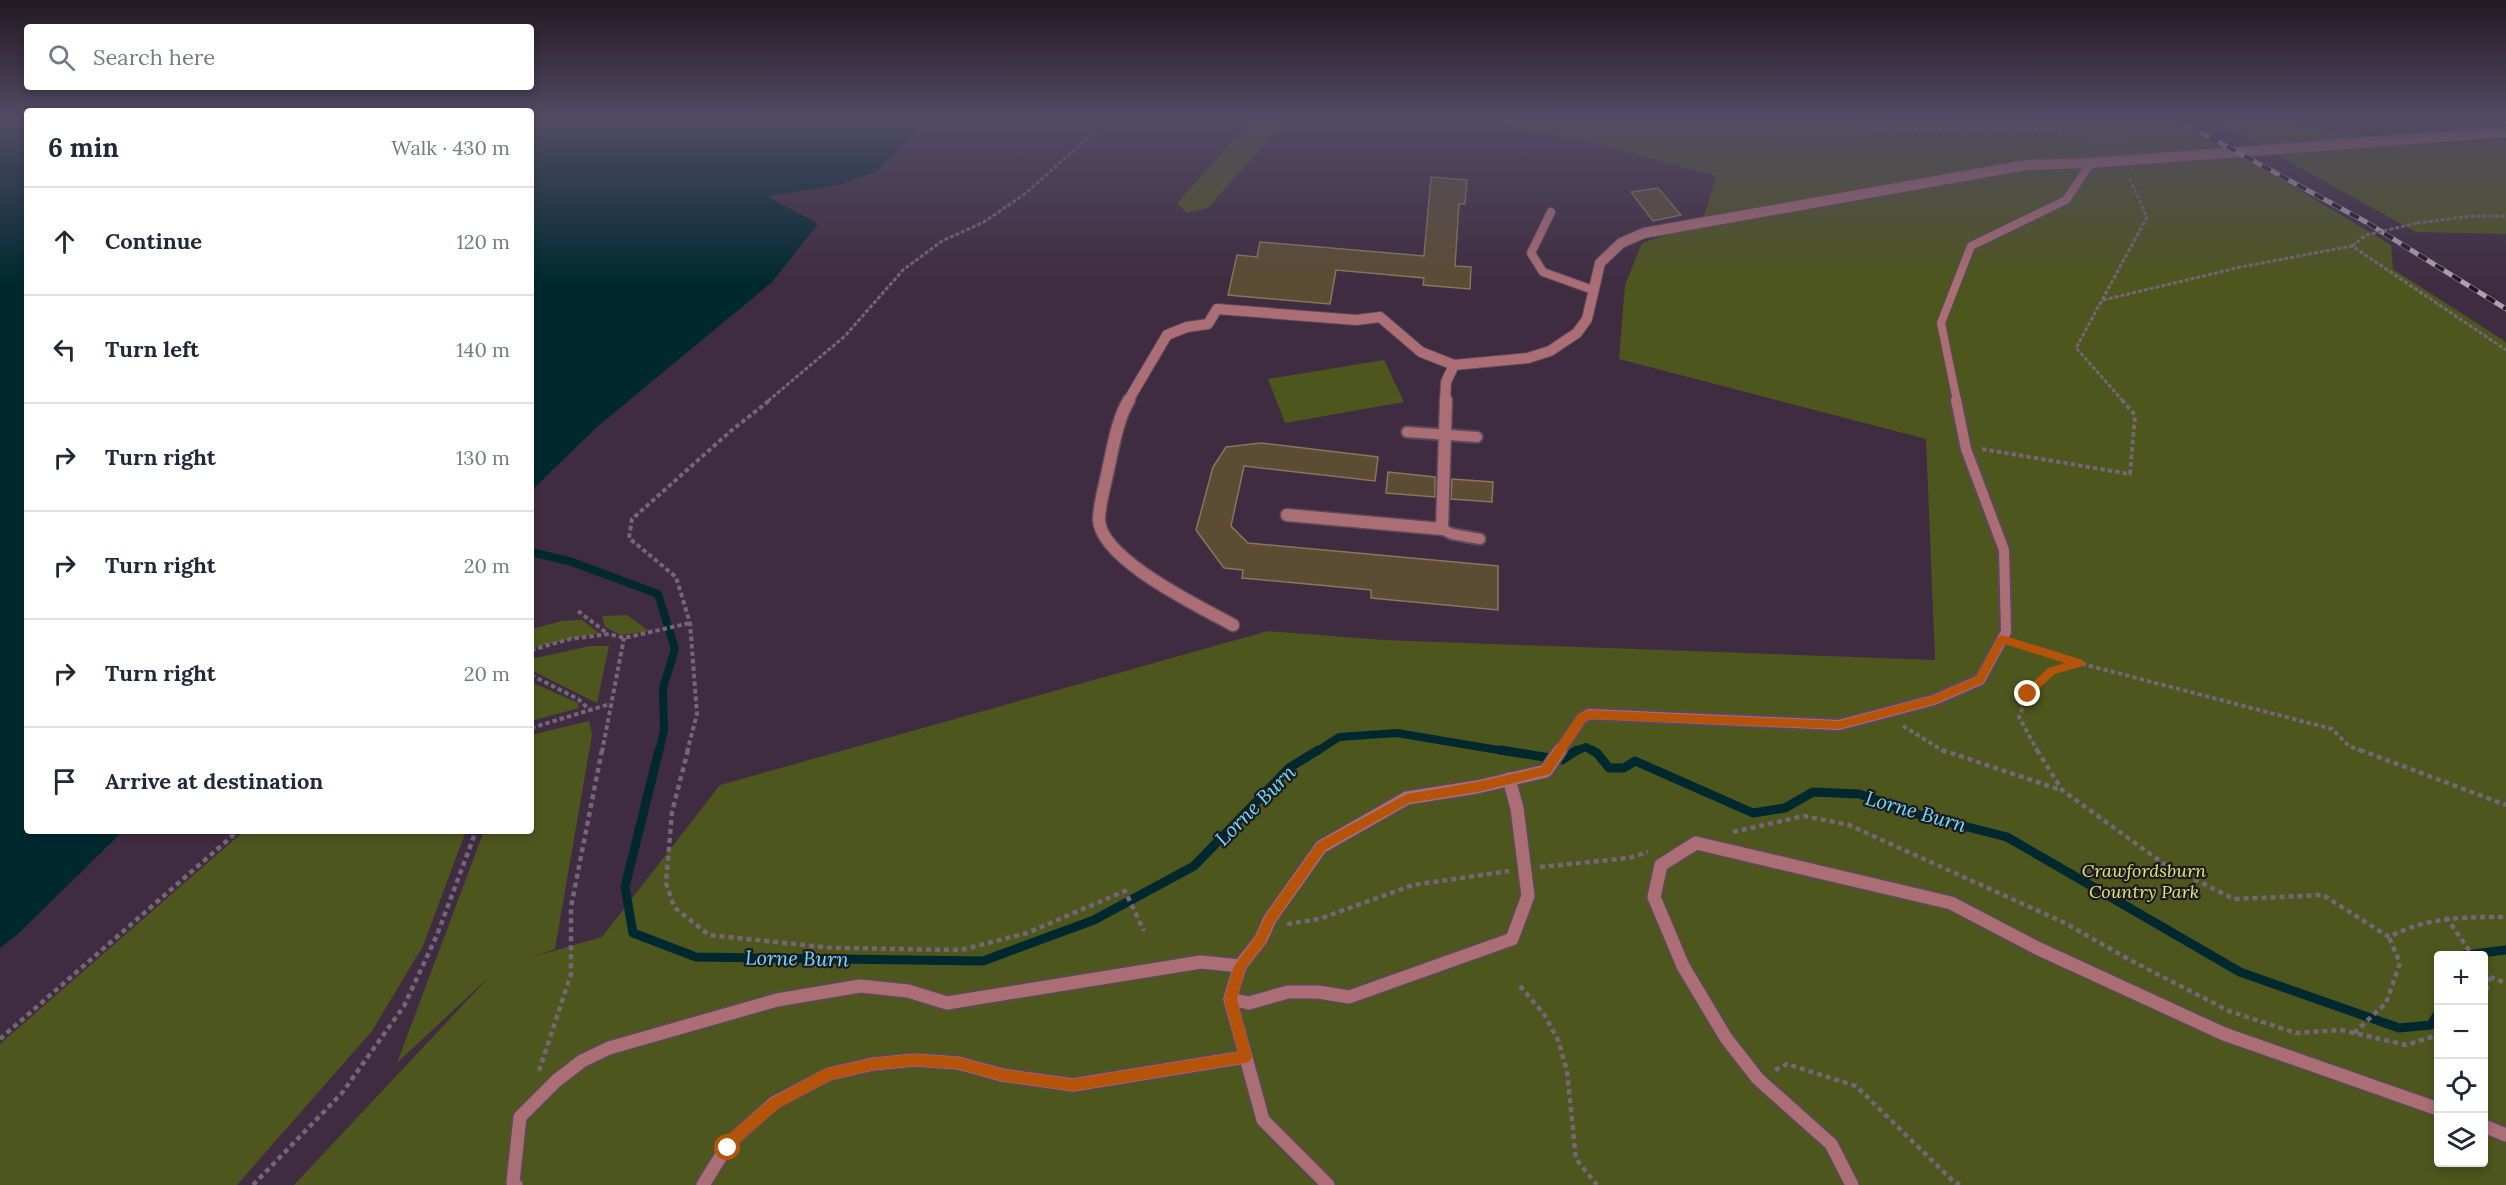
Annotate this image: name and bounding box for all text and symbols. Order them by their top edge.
search box [24,24,534,90]
icon: search [45,41,78,74]
text: Search here [93,43,215,71]
text: 6 min [48,131,119,164]
text: Walk · 430 m [391,135,510,160]
icon: ahead [48,225,81,258]
text: Continue [105,227,202,255]
text: 120 m [456,229,510,254]
icon: left [48,333,81,366]
text: Turn left [105,335,199,363]
text: 140 m [456,337,510,362]
icon: right [48,441,81,474]
text: Turn right [105,443,216,471]
text: 130 m [456,445,510,470]
icon: right [48,549,81,582]
text: Turn right [105,551,216,579]
text: 20 m [464,553,510,578]
icon: right [48,657,81,690]
text: Turn right [105,659,216,687]
text: 20 m [464,661,510,686]
route end [2014,680,2040,706]
water label: Lorne Burn [1209,759,1301,851]
icon: arrive [48,765,81,798]
text: Arrive at destination [105,767,323,795]
water label: Lorne Burn [1863,785,1970,838]
park label: Crawfordsburn Country Park [2082,859,2206,903]
water label: Lorne Burn [745,945,850,971]
map controls [2434,951,2488,1167]
button: + [2434,951,2488,1005]
button: − [2434,1005,2488,1059]
button: locate [2434,1059,2488,1113]
button: layers [2434,1113,2488,1167]
route start [714,1134,740,1160]

